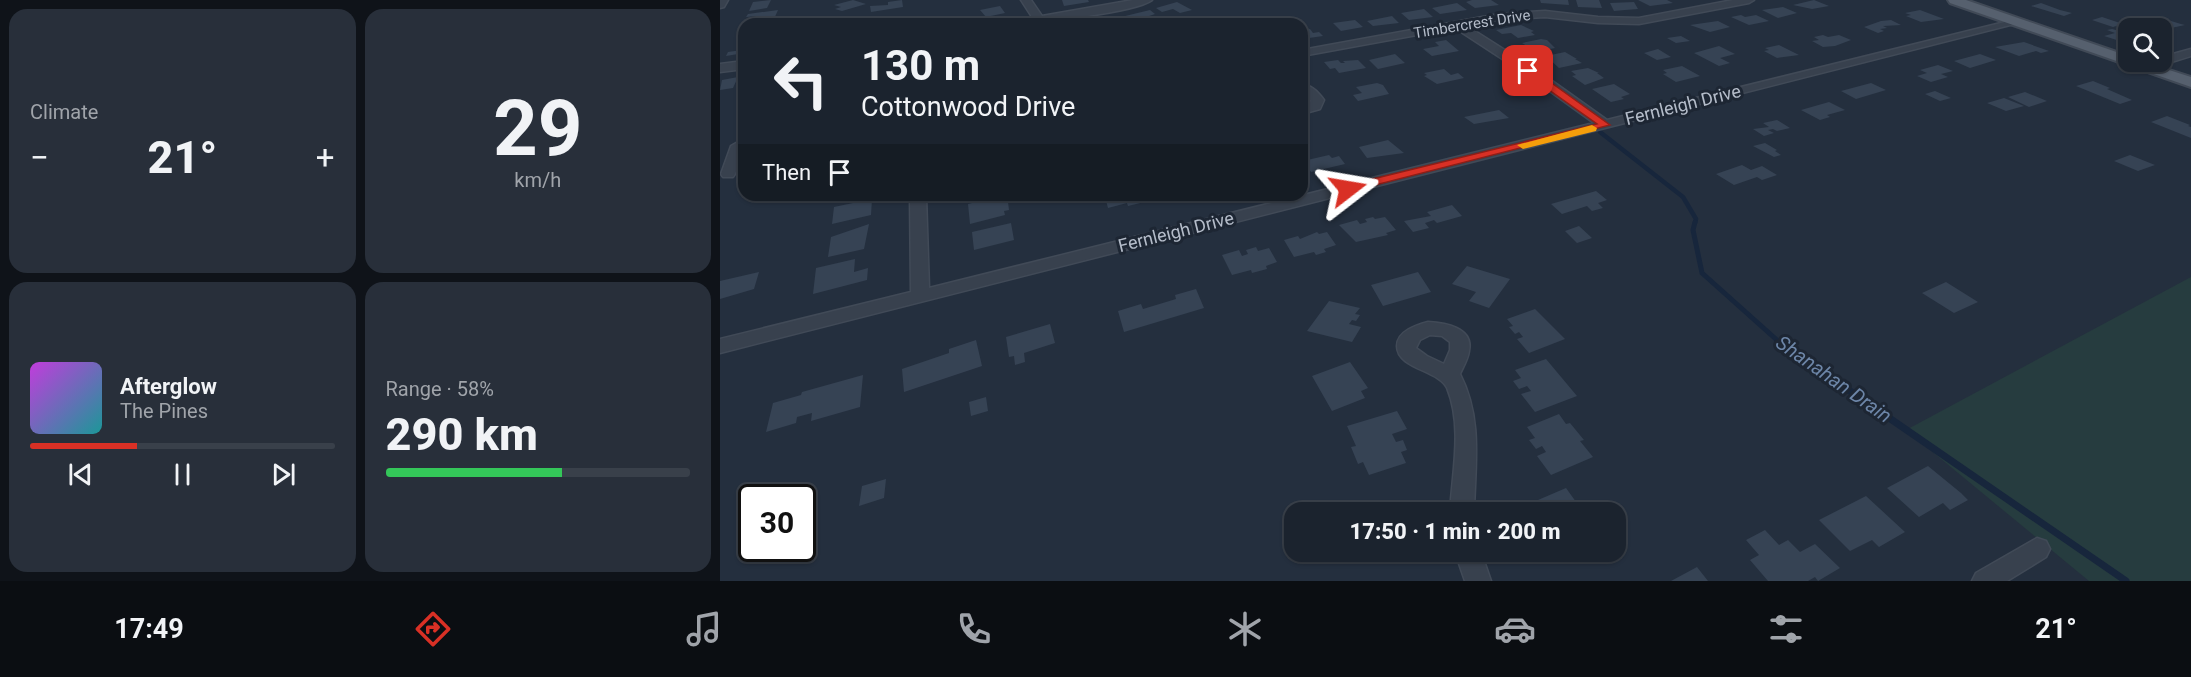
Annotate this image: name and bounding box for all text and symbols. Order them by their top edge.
street label: Timbercrest Drive [1412,6,1532,42]
map controls [2118,18,2172,72]
button: search [2118,18,2172,72]
text: 130 m [861,41,980,90]
icon: left [762,42,840,120]
pin [1502,45,1553,96]
icon: arrive [1511,54,1544,87]
street label: Fernleigh Drive [1623,80,1743,129]
text: 29 [493,83,583,174]
text: Cottonwood Drive [861,91,1075,123]
text: Climate [30,100,98,124]
text: 21° [148,131,217,184]
text: − [30,138,49,177]
text: + [316,138,335,177]
icon: arrive [823,156,856,189]
position arrow [1316,157,1380,221]
text: Then [762,160,811,185]
text: km/h [514,168,561,192]
street label: Fernleigh Drive [1116,207,1236,256]
water label: Shanahan Drain [1771,330,1897,428]
text: Afterglow [120,374,217,399]
text: Range · 58% [386,377,494,401]
text: The Pines [120,399,208,423]
text: 290 km [386,408,538,461]
icon: previous [64,458,97,491]
icon: pause [166,458,199,491]
icon: next [267,458,300,491]
speed limit sign: 30 [738,484,816,562]
text: 17:50 · 1 min · 200 m [1350,519,1560,544]
icon: directions [412,608,454,650]
icon: music [683,608,725,650]
icon: phone [953,608,995,650]
icon: climate [1224,608,1266,650]
icon: car [1494,608,1536,650]
icon: filters [1765,608,1807,650]
text: 17:49 [114,613,184,645]
text: 21° [2035,613,2077,645]

